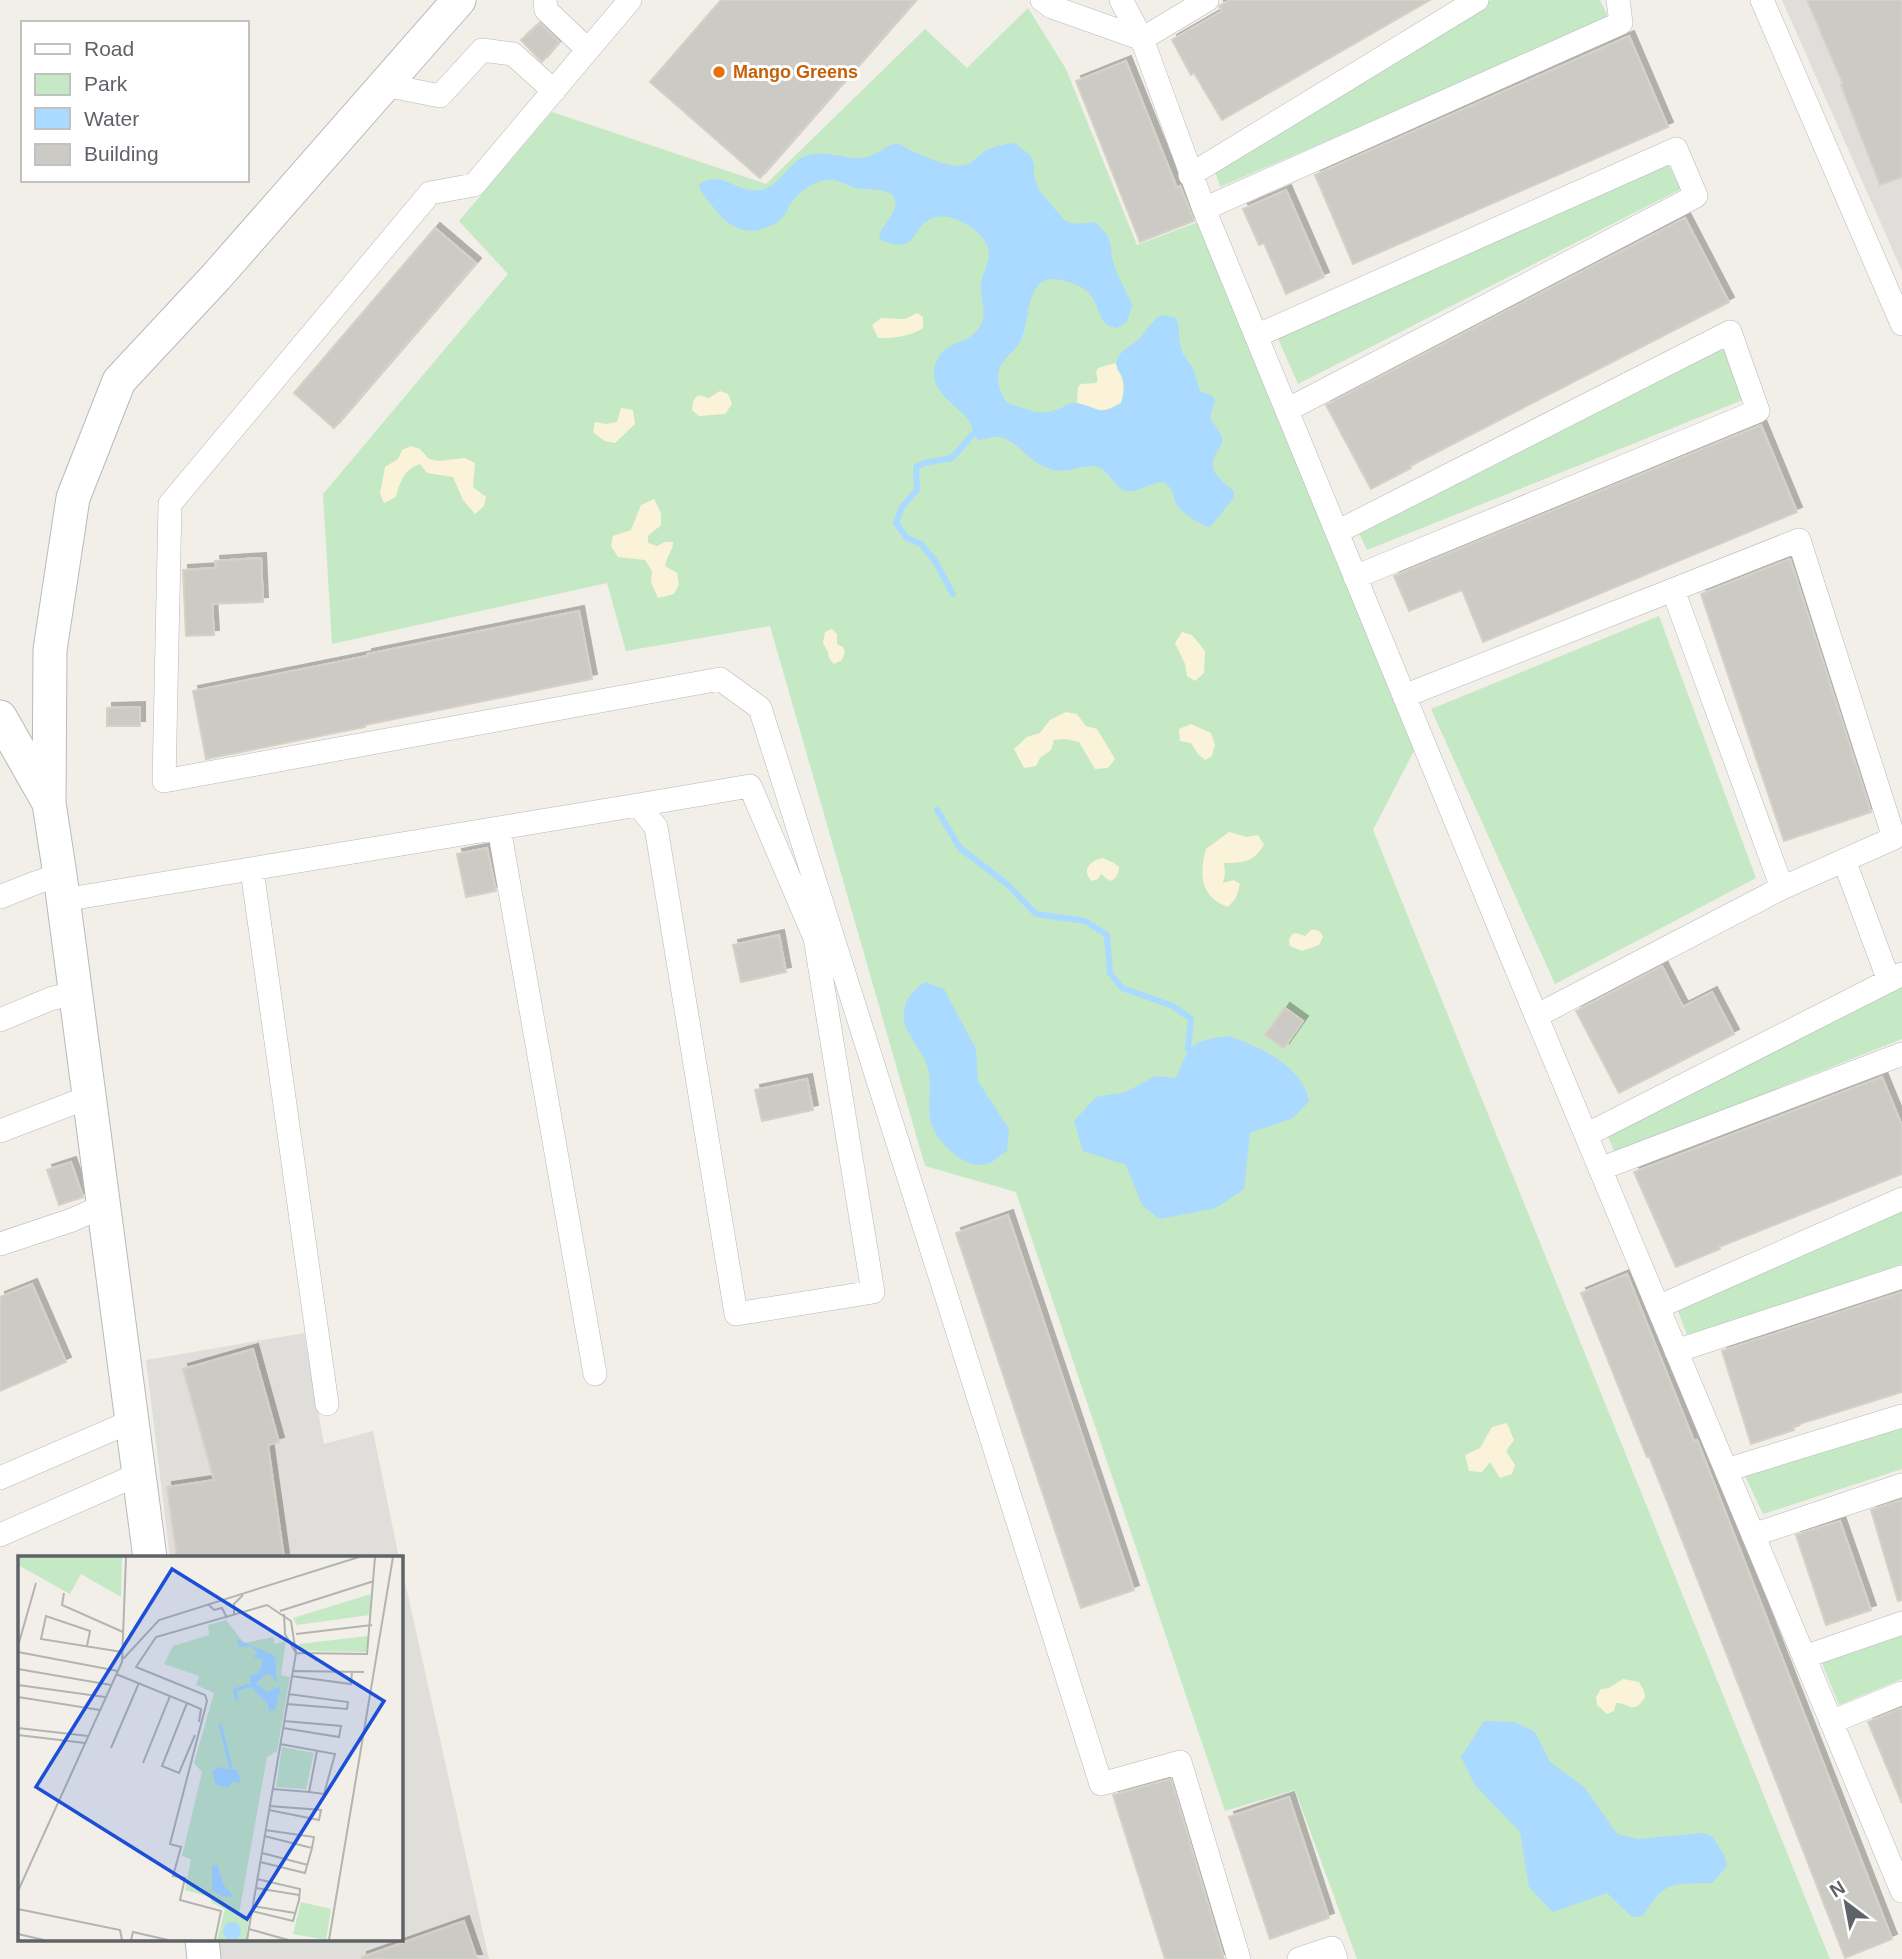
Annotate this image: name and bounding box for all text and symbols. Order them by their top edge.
legend [21,21,248,182]
text: Road [84,37,134,60]
place label: Mango Greens [733,62,858,82]
marker: Mango Greens [711,64,727,80]
text: Park [84,72,128,95]
text: Water [84,107,139,130]
text: Building [84,142,159,165]
inset map [18,1556,402,1941]
north arrow [1811,1868,1881,1938]
text: N [1826,1876,1849,1902]

